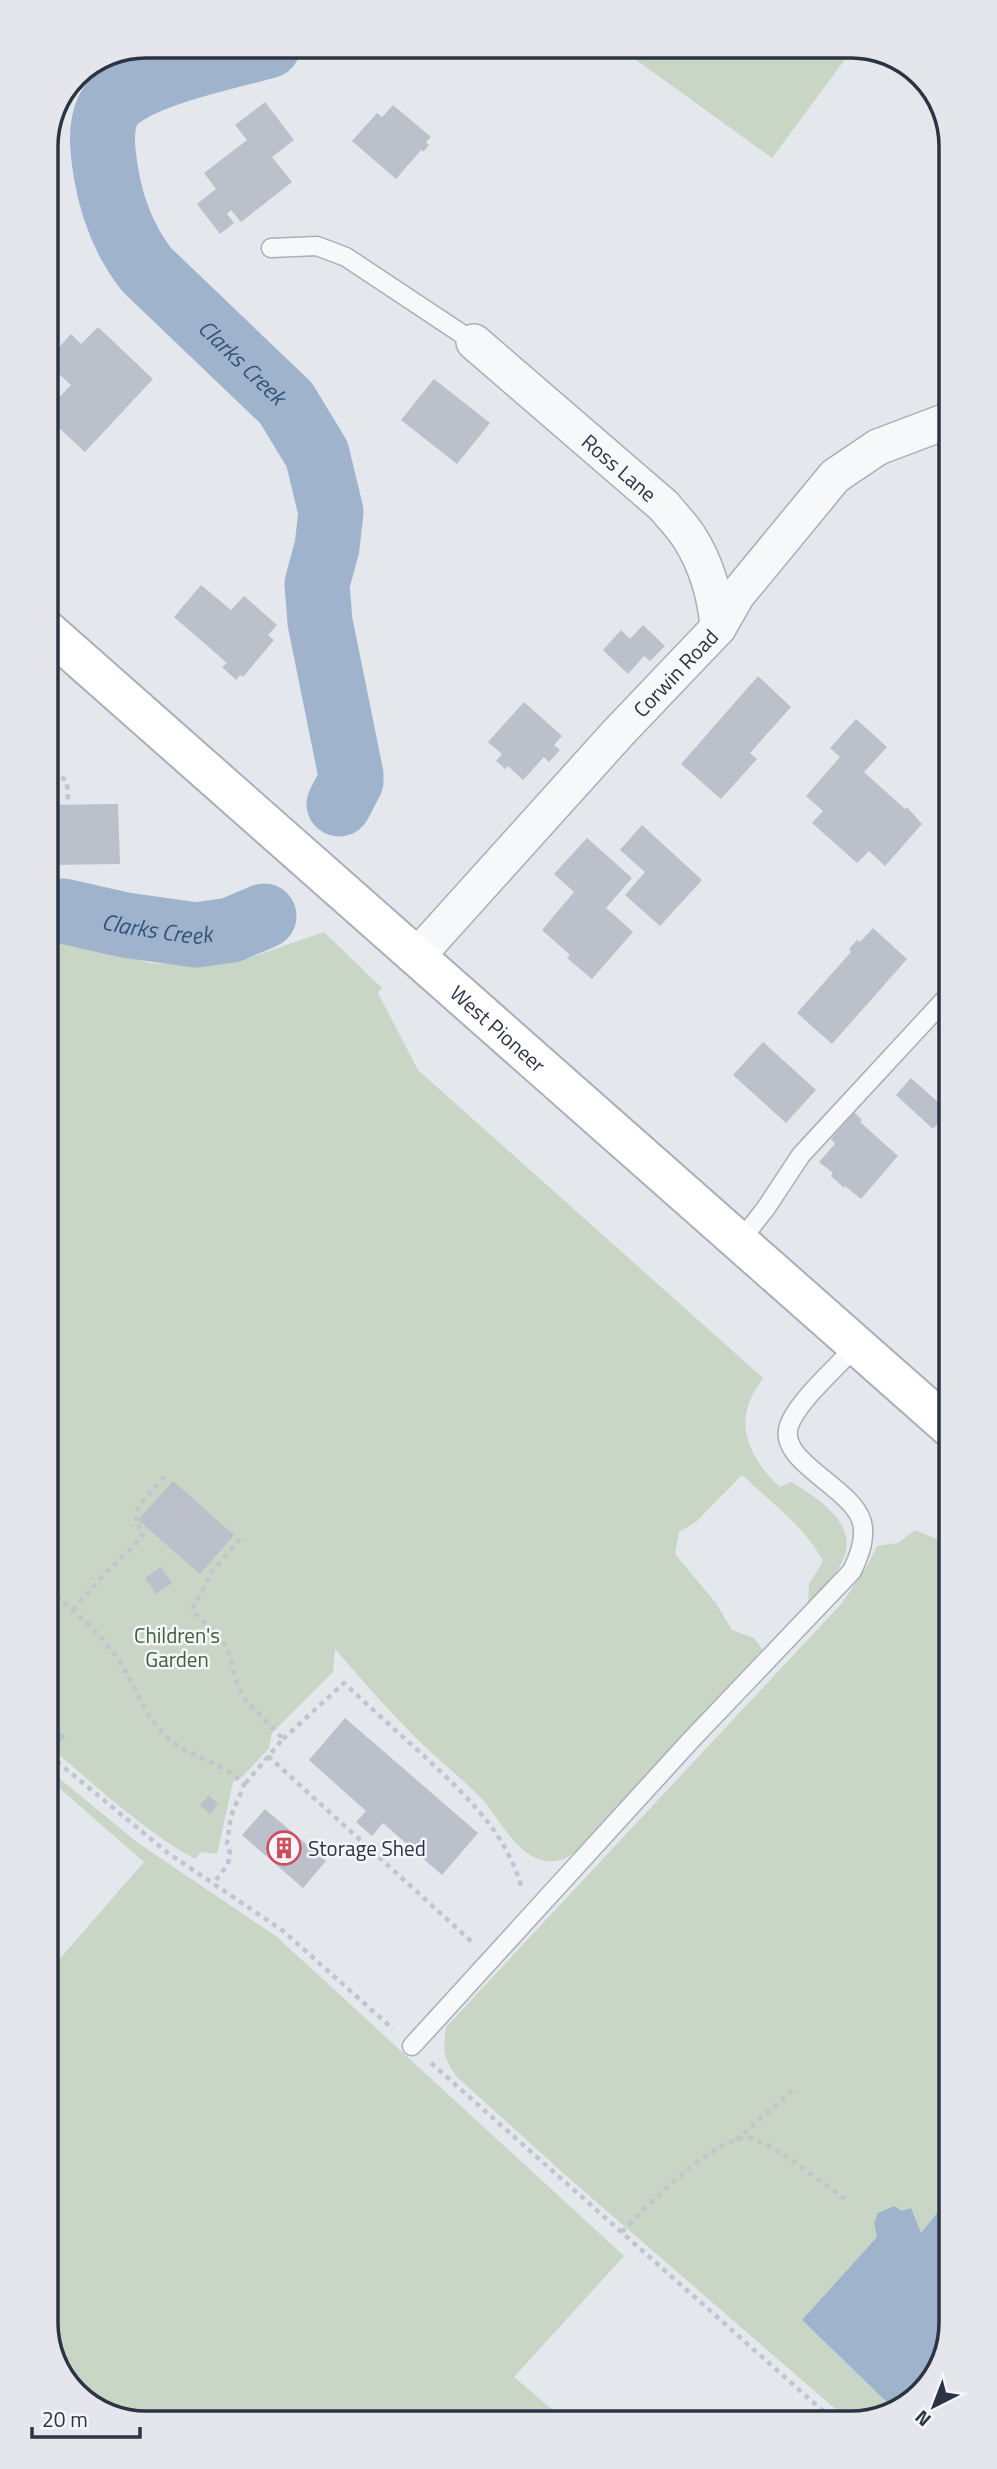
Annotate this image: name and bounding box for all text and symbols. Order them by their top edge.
water label: Clarks Creek [191,311,297,414]
street label: Ross Lane [575,426,664,509]
street label: Corwin Road [625,621,725,724]
water label: Clarks Creek [99,903,217,953]
street label: West Pioneer [443,977,553,1080]
park label: Children's Garden [134,1619,220,1675]
building icon: Storage Shed [265,1829,303,1867]
place label: Storage Shed [308,1832,426,1864]
north arrow [899,2371,969,2441]
scale bar [32,2396,140,2440]
text: 20 m [42,2403,88,2435]
text: N [908,2404,937,2434]

